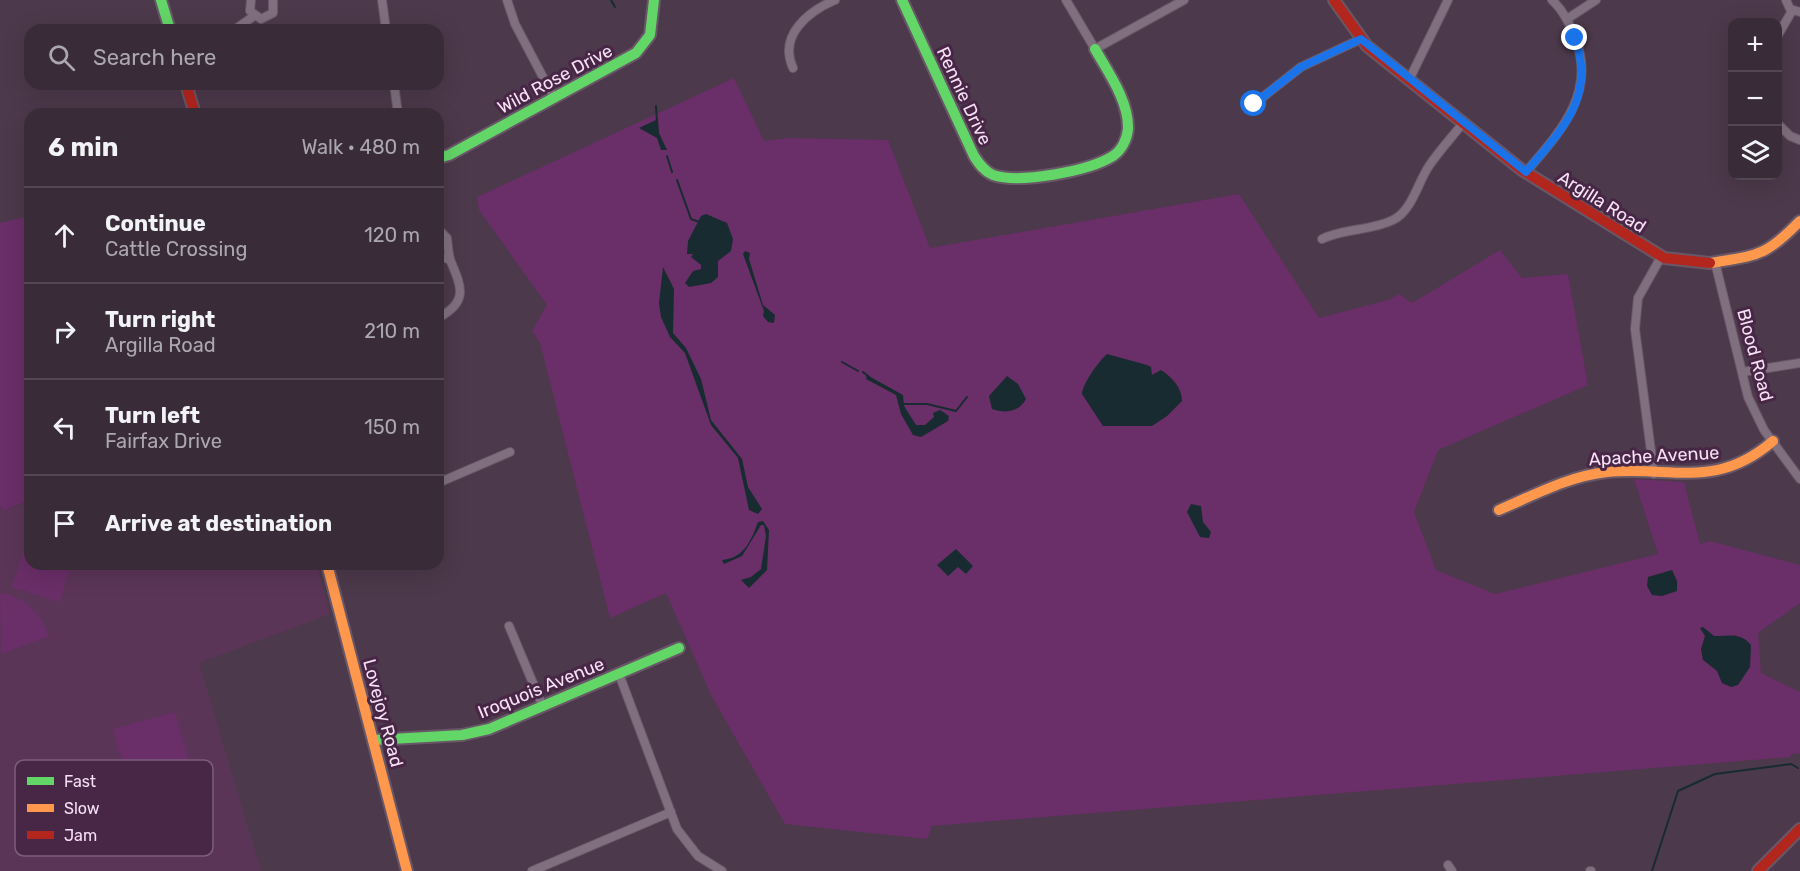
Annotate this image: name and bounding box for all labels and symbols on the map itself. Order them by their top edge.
route end [1561,24,1587,50]
street label: Wild Rose Drive [494,39,616,119]
street label: Rennie Drive [932,43,996,149]
route start [1240,90,1266,116]
street label: Argilla Road [1554,166,1650,238]
street label: Blood Road [1732,306,1778,404]
street label: Apache Avenue [1588,442,1720,470]
street label: Iroquois Avenue [475,653,607,723]
street label: Lovejoy Road [358,657,408,769]
legend [15,760,213,856]
text: Fast [64,772,96,791]
text: Slow [64,799,100,818]
text: Jam [64,826,97,845]

